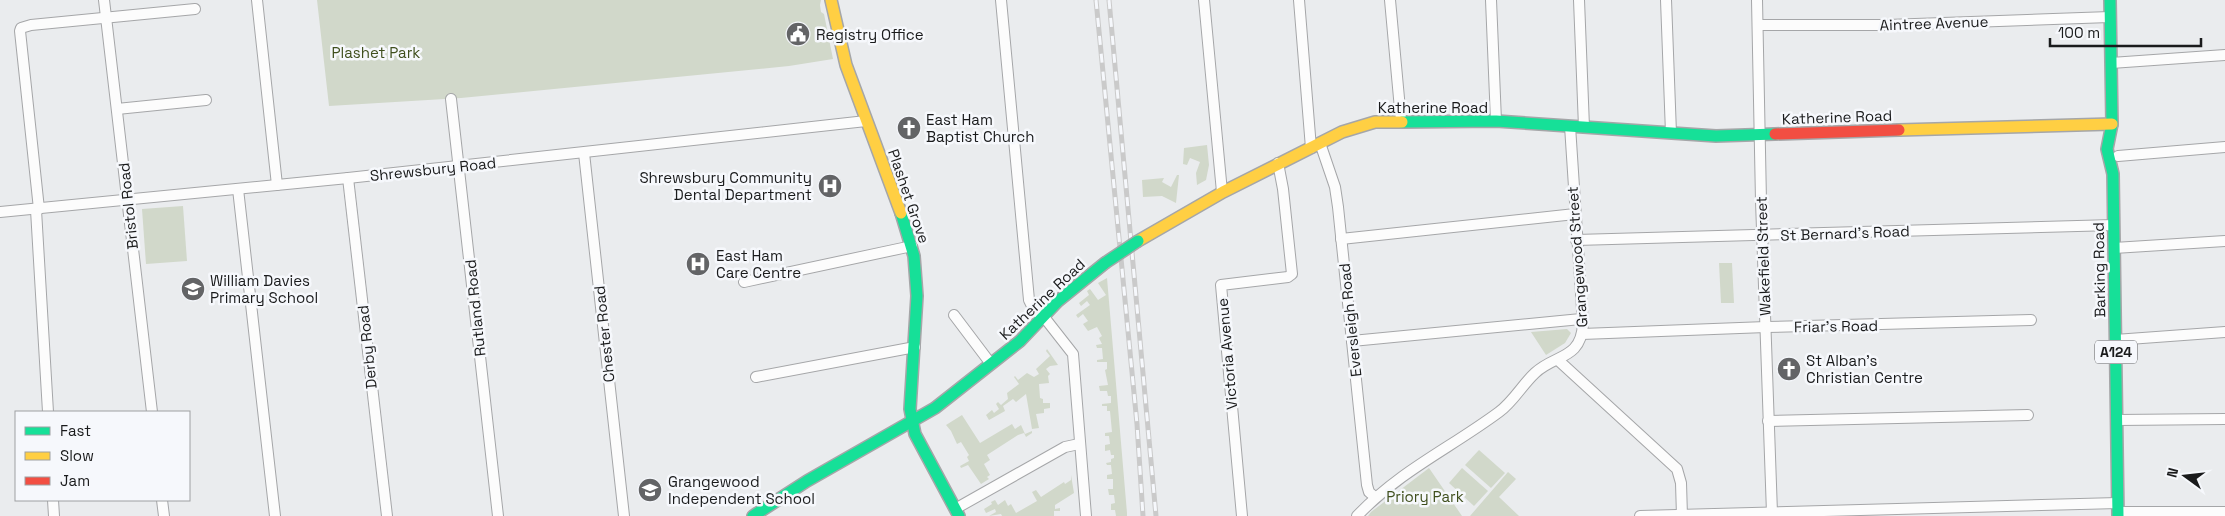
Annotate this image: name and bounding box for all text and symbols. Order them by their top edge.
street label: Aintree Avenue [1879,12,1989,34]
scale bar [2050,15,2201,47]
public building icon: Registry Office [785,21,811,47]
text: 100 m [2058,23,2100,42]
place label: Registry Office [816,25,924,44]
park label: Plashet Park [332,43,420,62]
street label: Katherine Road [1378,98,1488,117]
street label: Katherine Road [1782,106,1892,128]
place label: East Ham Baptist Church [926,110,1034,146]
church icon: East Ham Baptist Church [896,115,922,141]
street label: Plashet Grove [884,146,934,246]
street label: Shrewsbury Road [369,153,497,185]
street label: Bristol Road [114,162,142,250]
place label: Shrewsbury Community Dental Department [639,168,812,204]
hospital icon: Shrewsbury Community Dental Department [817,173,843,199]
street label: Grangewood Street [1563,186,1591,328]
street label: Wakefield Street [1751,196,1775,316]
street label: St Bernard's Road [1780,221,1910,245]
street label: Barking Road [2089,222,2109,318]
place label: East Ham Care Centre [716,246,801,282]
hospital icon: East Ham Care Centre [685,251,711,277]
street label: Katherine Road [995,254,1089,344]
street label: Rutland Road [460,259,490,357]
street label: Eversleigh Road [1335,262,1365,378]
place label: William Davies Primary School [210,271,318,307]
school or university icon: William Davies Primary School [180,276,206,302]
street label: Chester Road [589,285,619,383]
street label: Victoria Avenue [1213,297,1241,411]
street label: Derby Road [353,304,381,390]
street label: Friar's Road [1794,316,1878,336]
road number: A124 [2095,341,2137,364]
place label: St Alban's Christian Centre [1806,351,1923,387]
church icon: St Alban's Christian Centre [1776,356,1802,382]
legend [15,411,190,501]
text: Fast [60,421,91,440]
text: Slow [60,446,94,465]
north arrow [2160,451,2210,501]
text: N [2163,466,2182,480]
text: Jam [60,471,90,490]
place label: Grangewood Independent School [668,472,815,508]
school or university icon: Grangewood Independent School [637,477,663,503]
park label: Priory Park [1386,487,1464,506]

